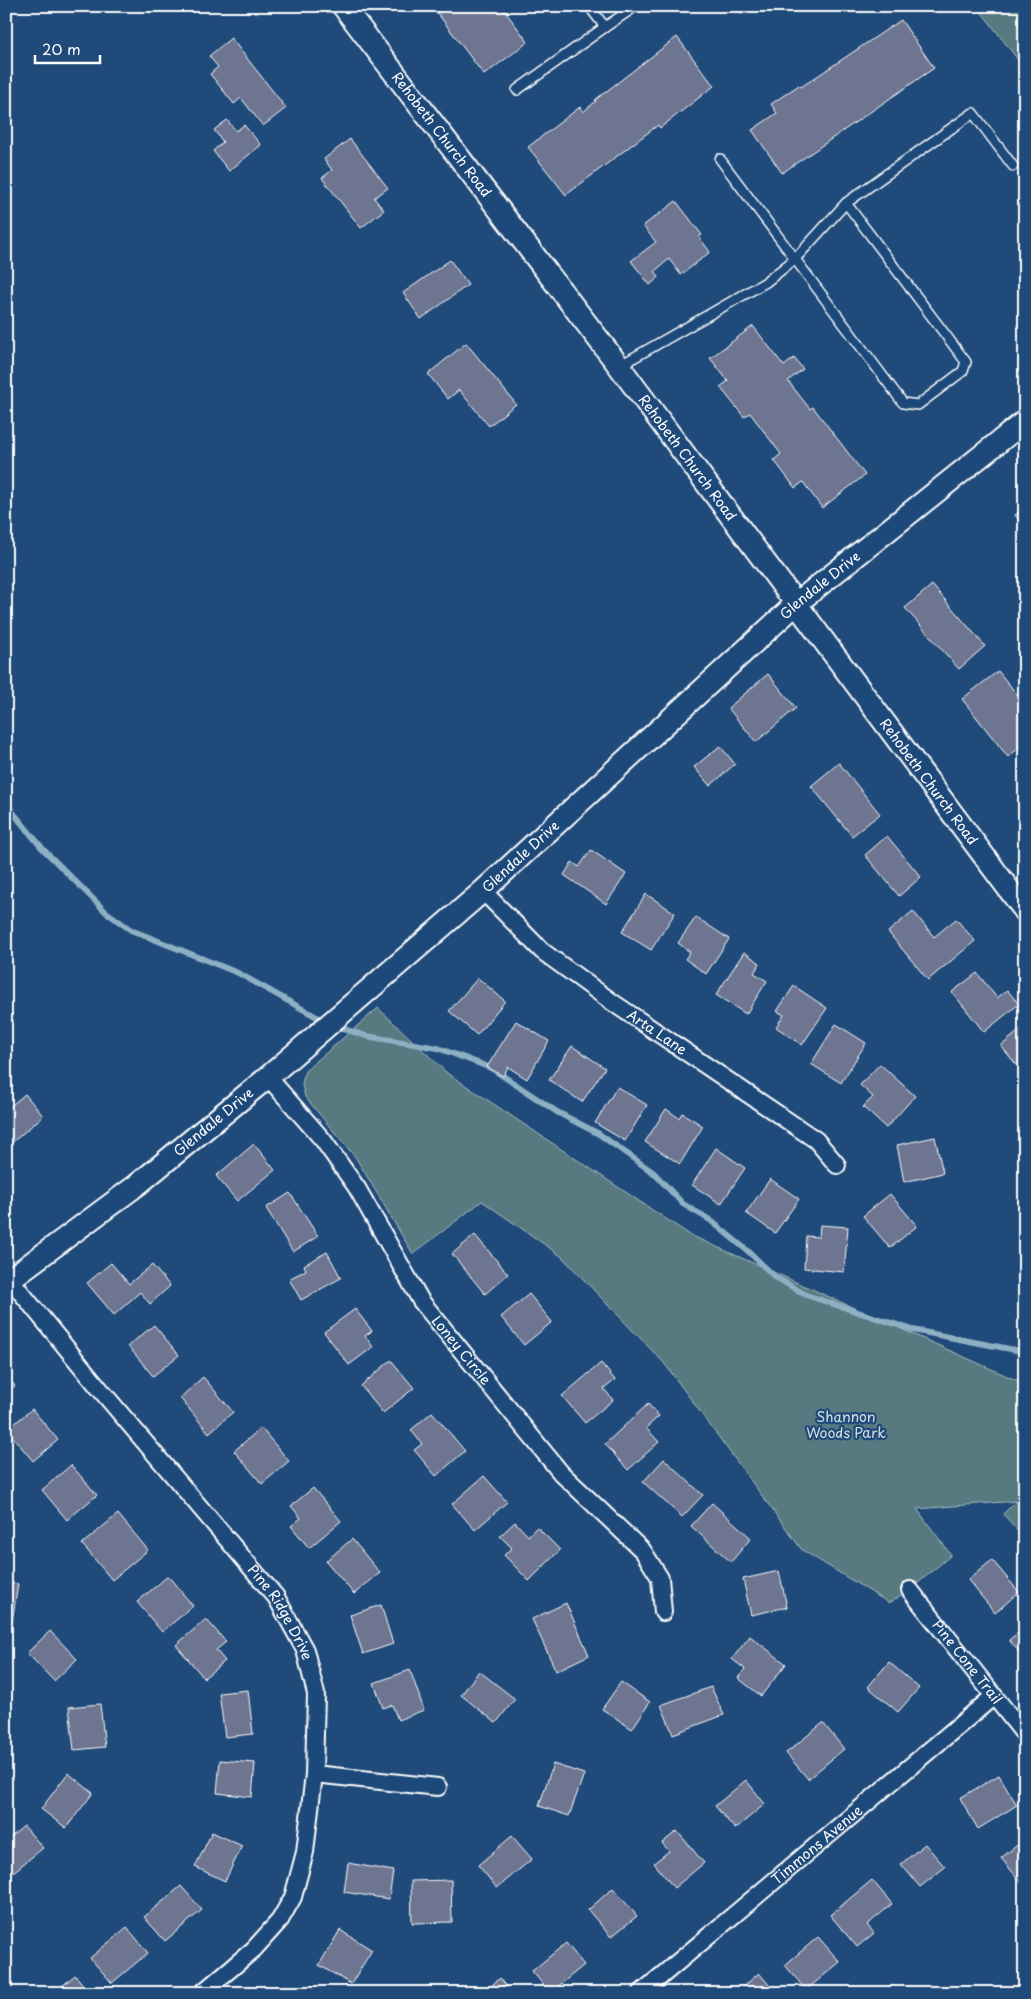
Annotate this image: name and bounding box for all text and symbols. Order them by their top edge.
scale bar [35,32,100,64]
text: 20 m [42,37,81,60]
street label: Rehobeth Church Road [387,67,497,201]
street label: Rehobeth Church Road [634,390,742,525]
street label: Glendale Drive [775,546,864,624]
street label: Rehobeth Church Road [875,714,983,849]
street label: Glendale Drive [477,815,564,897]
street label: Arta Lane [623,1004,692,1060]
street label: Glendale Drive [168,1082,258,1161]
street label: Loney Circle [427,1311,496,1389]
park label: Shannon Woods Park [806,1406,886,1443]
street label: Pine Ridge Drive [243,1560,318,1662]
street label: Pine Cone Trail [927,1615,1008,1708]
street label: Timmons Avenue [766,1800,867,1889]

